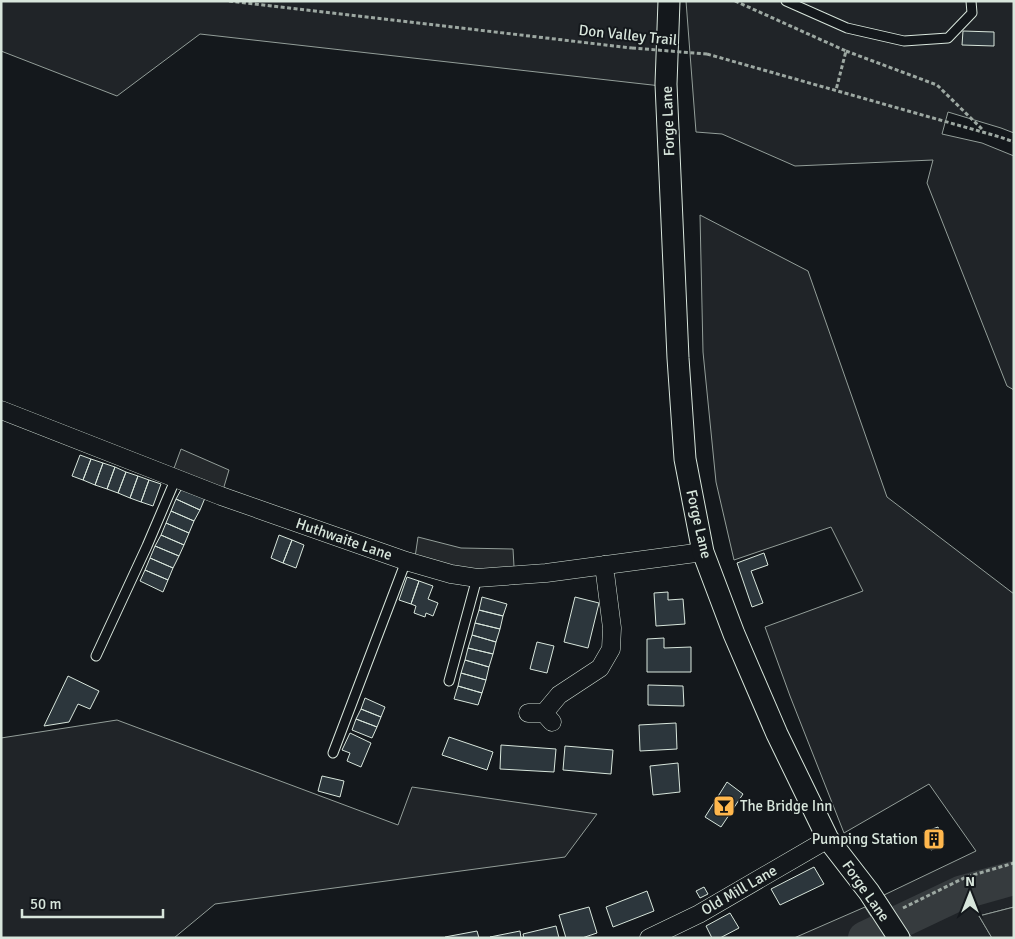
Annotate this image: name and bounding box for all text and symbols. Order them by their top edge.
street label: Don Valley Trail [578,21,678,49]
street label: Forge Lane [658,86,678,156]
street label: Forge Lane [682,488,716,560]
street label: Huthwaite Lane [293,514,395,564]
bar icon: The Bridge Inn [712,794,736,818]
place label: The Bridge Inn [740,797,833,815]
building icon: Pumping Station [922,827,946,851]
place label: Pumping Station [812,830,918,848]
street label: Forge Lane [838,857,894,925]
street label: Old Mill Lane [698,861,780,919]
north arrow [945,869,995,919]
text: N [965,873,975,890]
scale bar [22,886,164,918]
text: 50 m [30,895,61,913]

